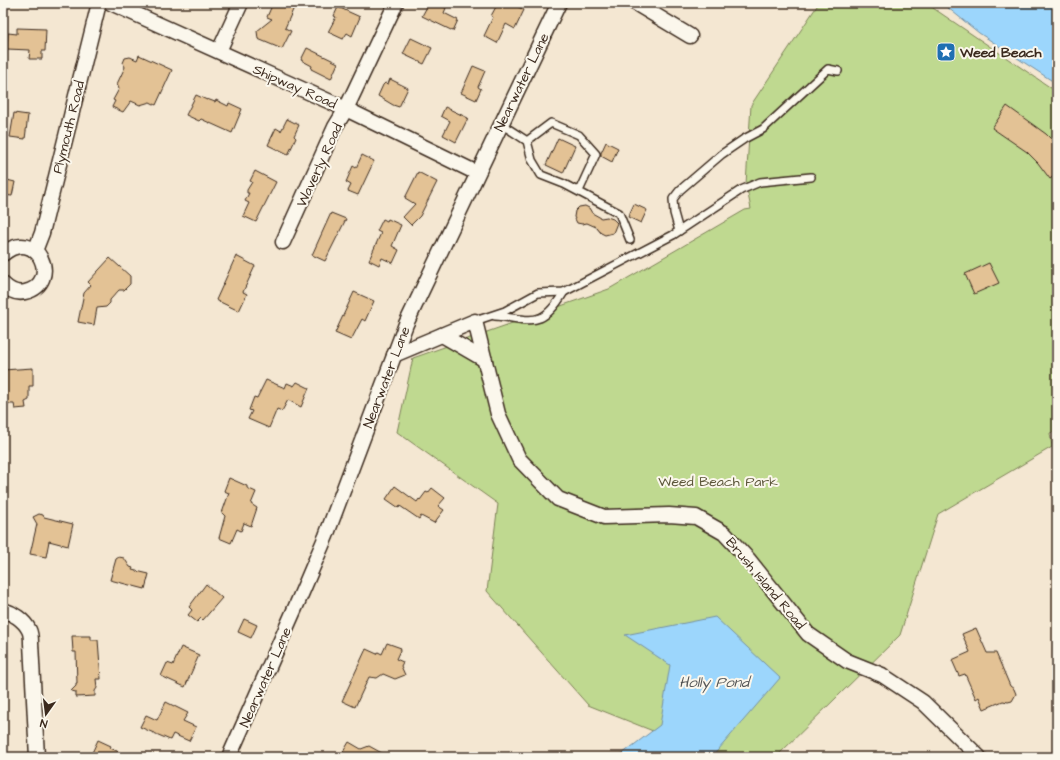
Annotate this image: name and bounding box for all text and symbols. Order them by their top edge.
street label: Nearwater Lane [489,29,555,135]
place icon: Weed Beach [935,41,957,63]
place label: Weed Beach [959,43,1043,63]
street label: Shipway Road [250,60,340,114]
street label: Plymouth Road [48,79,90,176]
street label: Waverly Road [292,120,348,211]
street label: Nearwater Lane [358,323,416,431]
park label: Weed Beach Park [658,472,778,492]
street label: Brush Island Road [721,533,810,634]
street label: Nearwater Lane [235,624,297,731]
water label: Holly Pond [679,672,752,694]
north arrow [26,694,66,734]
text: N [38,715,49,731]

